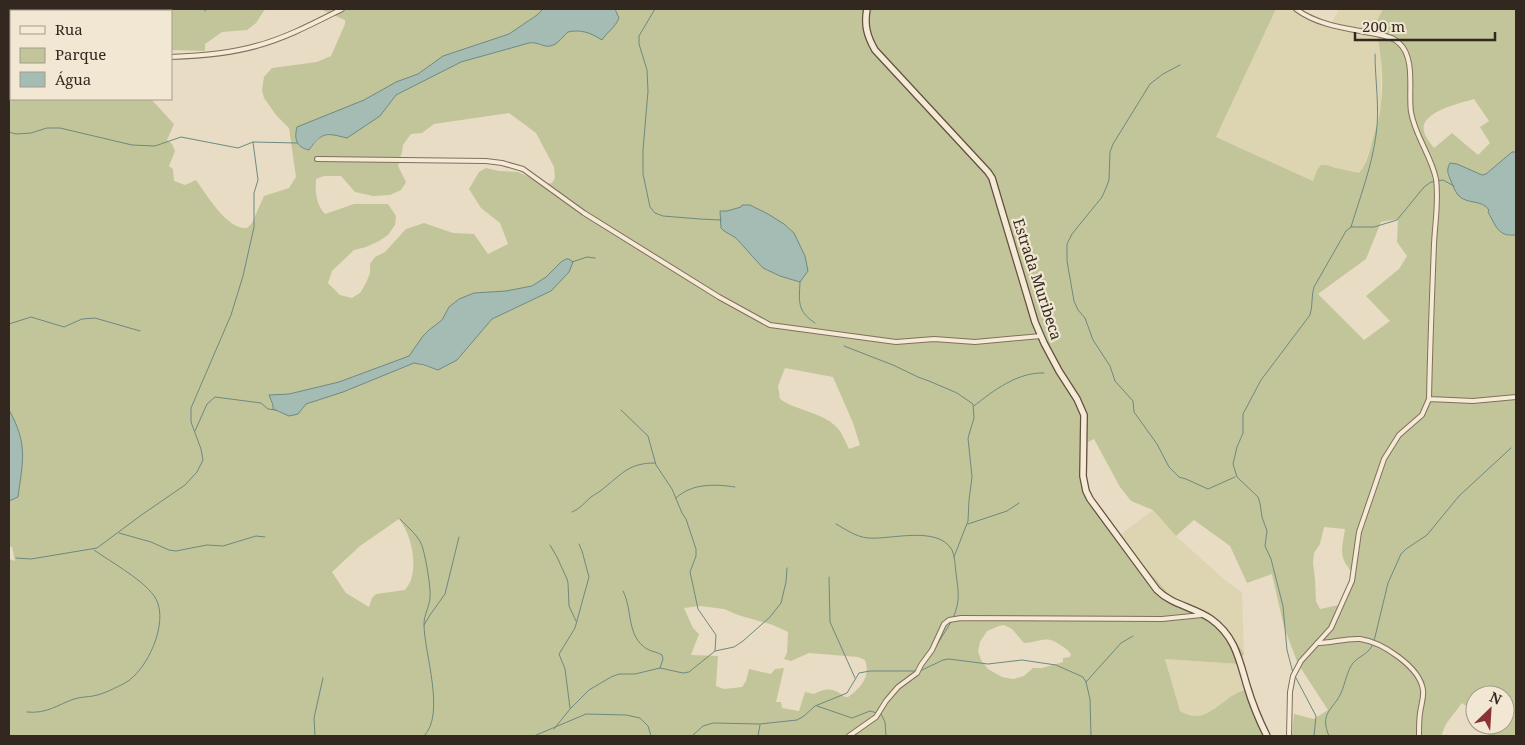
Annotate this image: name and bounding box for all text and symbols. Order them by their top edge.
legend [10,10,172,100]
scale bar [1355,10,1495,42]
text: 200 m [1362,16,1405,36]
text: Rua [55,19,83,39]
text: Parque [55,44,106,64]
text: Água [55,69,91,89]
street label: Estrada Muribeca [1009,216,1067,342]
north arrow [1465,685,1515,735]
text: N [1487,687,1505,709]

